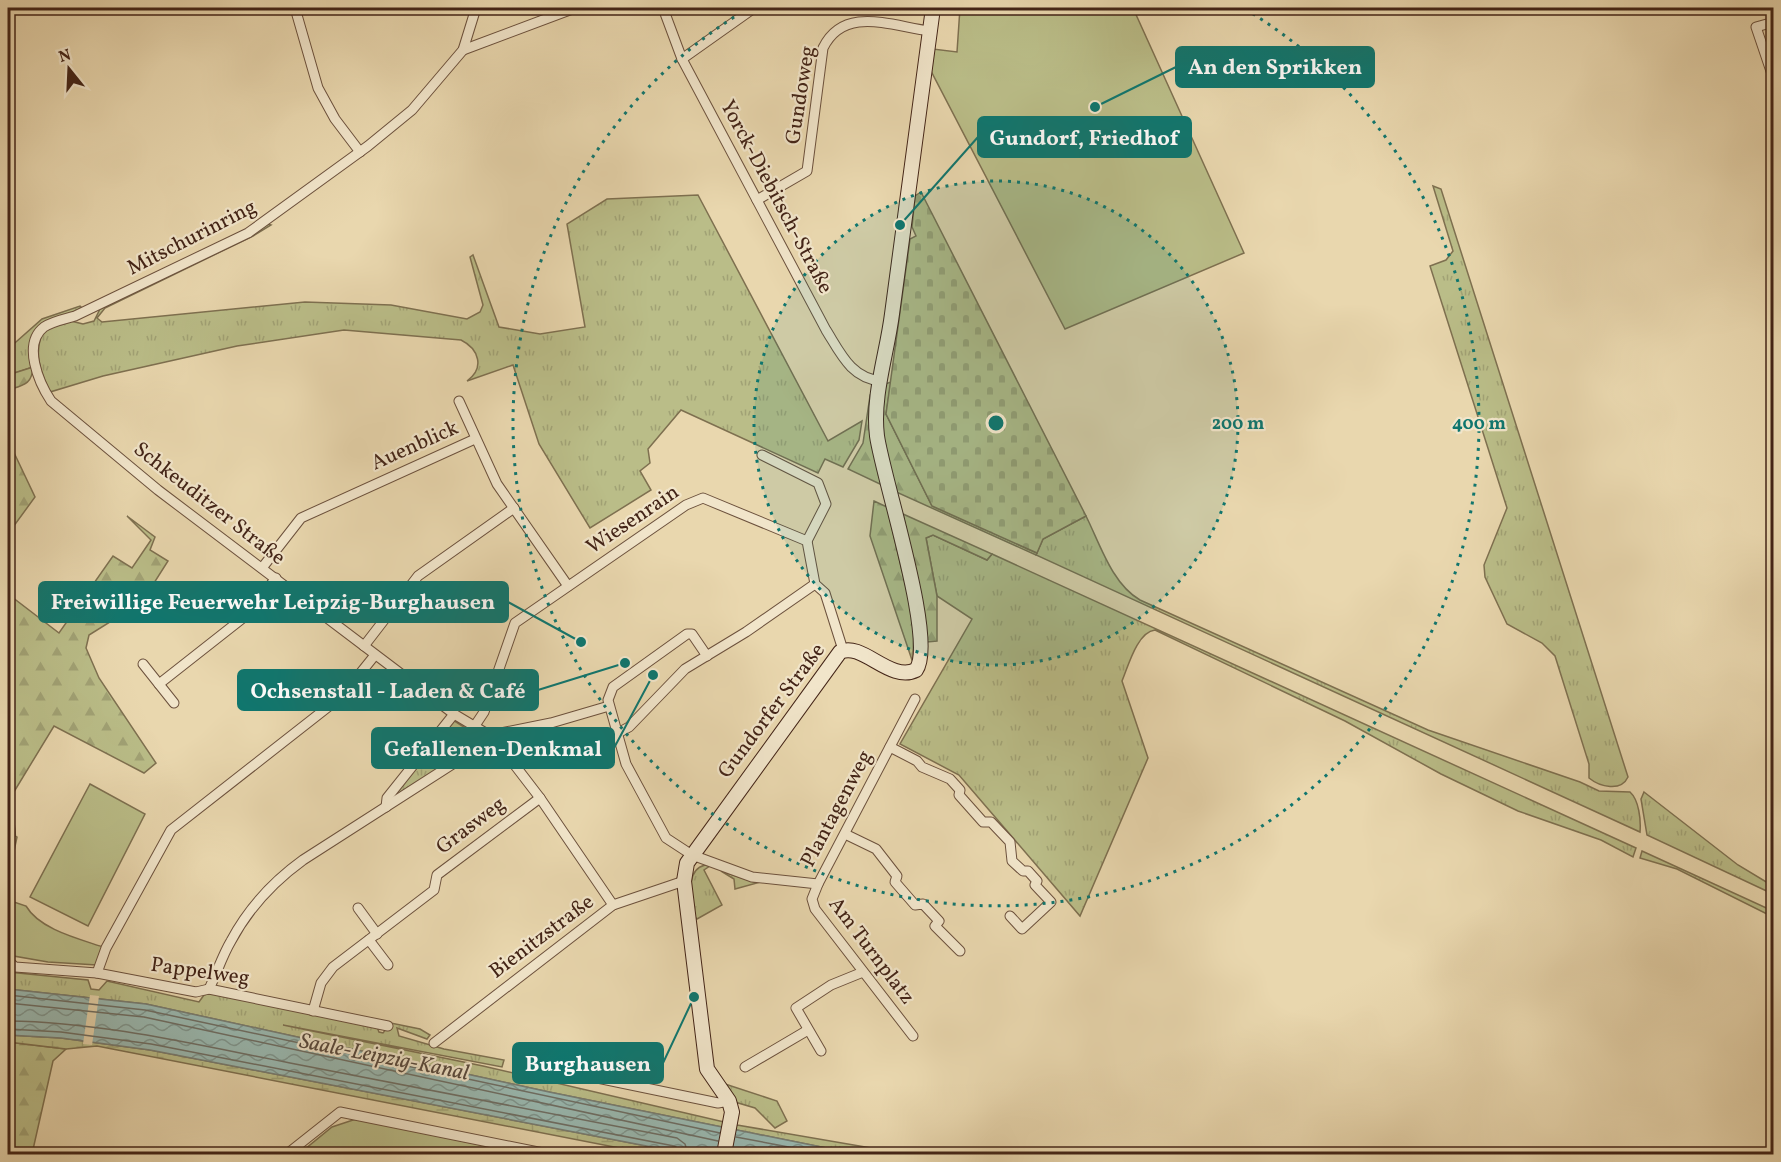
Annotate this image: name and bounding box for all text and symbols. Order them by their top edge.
north arrow [39,39,99,99]
text: N [56,44,74,69]
street label: Gundoweg [779,44,823,146]
callout: An den Sprikken [1176,47,1374,87]
text: An den Sprikken [1188,53,1362,84]
street label: Yorck-Diebitsch-Straße [713,95,839,299]
callout: Gundorf, Friedhof [978,117,1191,157]
text: Gundorf, Friedhof [990,124,1181,155]
street label: Mitschurinring [122,193,262,283]
text: 200 m [1212,412,1264,437]
text: 400 m [1452,412,1506,437]
centre of rings [986,413,1006,433]
street label: Auenblick [367,414,464,478]
street label: Schkeuditzer Straße [127,435,291,573]
street label: Wiesenrain [581,478,685,562]
callout: Freiwillige Feuerwehr Leipzig-Burghausen [39,582,508,622]
text: Freiwillige Feuerwehr Leipzig-Burghausen [51,588,495,619]
street label: Gundorfer Straße [712,637,832,785]
callout: Ochsenstall - Laden & Café [238,670,538,710]
text: Ochsenstall - Laden & Café [250,677,526,708]
callout: Gefallenen-Denkmal [372,728,614,768]
text: Gefallenen-Denkmal [384,735,602,766]
street label: Plantagenweg [794,745,880,873]
street label: Grasweg [430,790,512,862]
street label: Bienitzstraße [484,888,600,986]
street label: Am Turnplatz [821,891,921,1011]
street label: Pappelweg [149,951,251,993]
water label: Saale-Leipzig-Kanal [297,1026,472,1090]
callout: Burghausen [513,1043,663,1083]
text: Burghausen [525,1050,651,1081]

